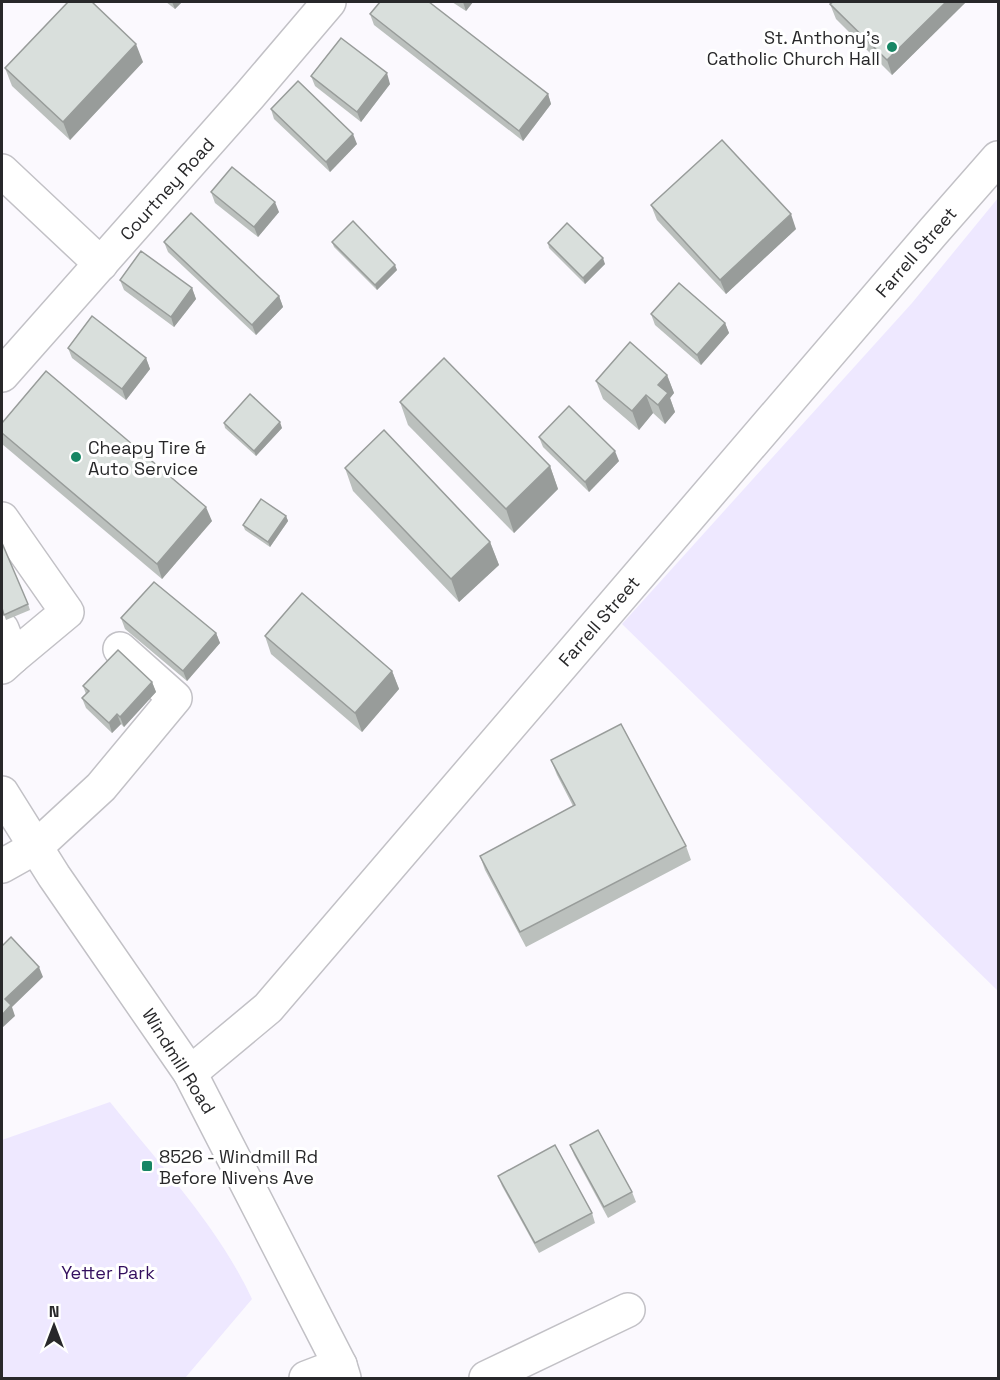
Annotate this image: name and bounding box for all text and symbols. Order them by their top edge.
place label: St. Anthony's Catholic Church Hall [707,26,880,70]
marker: St. Anthony's Catholic Church Hall [885,40,899,54]
street label: Courtney Road [115,133,219,245]
street label: Farrell Street [870,202,962,302]
place label: Cheapy Tire & Auto Service [88,436,206,480]
marker: Cheapy Tire & Auto Service [69,450,83,464]
street label: Farrell Street [553,571,645,671]
street label: Windmill Road [137,1004,221,1118]
place label: 8526 - Windmill Rd Before Nivens Ave [159,1145,318,1189]
marker: 8526 - Windmill Rd Before Nivens Ave [140,1159,154,1173]
park label: Yetter Park [61,1261,155,1284]
north arrow [24,1296,84,1356]
text: N [49,1301,59,1322]

